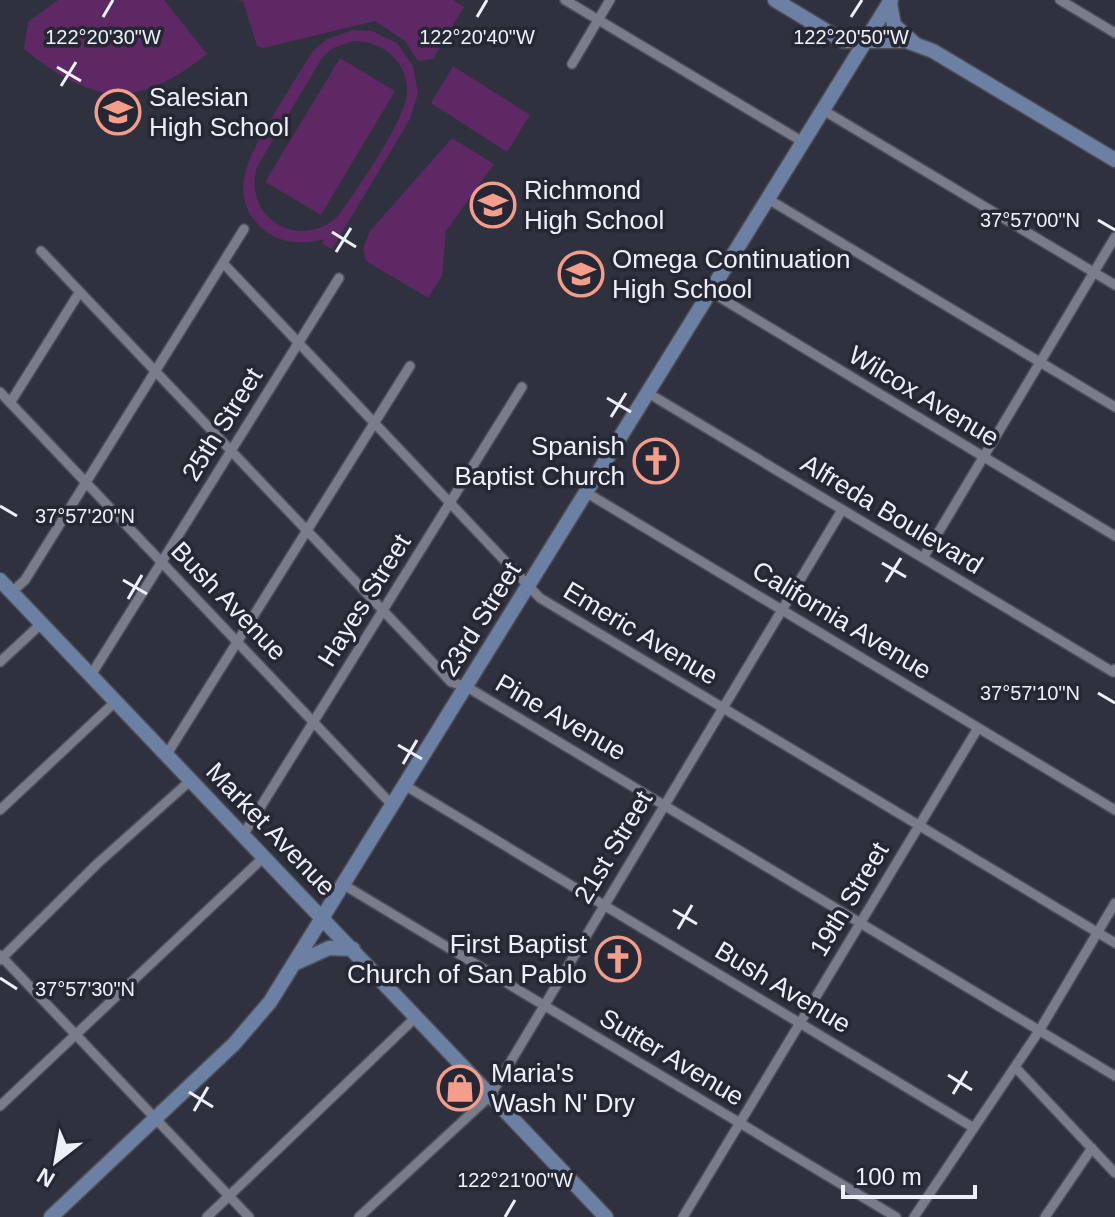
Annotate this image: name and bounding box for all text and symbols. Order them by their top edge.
text: 122°20'30"W [45,26,161,48]
text: 122°20'40"W [419,26,535,48]
text: 122°20'50"W [793,26,909,48]
place label: Salesian High School [149,82,289,142]
school or university icon: Salesian High School [94,88,142,136]
place label: Richmond High School [524,175,664,235]
school or university icon: Richmond High School [469,181,517,229]
text: 37°57'00"N [980,209,1080,231]
place label: Omega Continuation High School [612,244,850,304]
school or university icon: Omega Continuation High School [557,250,605,298]
street label: Wilcox Avenue [843,339,1005,453]
street label: 25th Street [176,361,269,486]
place label: Spanish Baptist Church [454,431,625,491]
church icon: Spanish Baptist Church [632,437,680,485]
street label: Alfreda Boulevard [796,448,988,580]
text: 37°57'20"N [35,505,135,527]
street label: Hayes Street [311,528,417,672]
street label: Bush Avenue [165,536,293,666]
street label: California Avenue [747,555,937,685]
street label: 23rd Street [433,556,527,681]
street label: Emeric Avenue [559,575,723,691]
street label: Pine Avenue [490,668,632,766]
text: 37°57'10"N [980,682,1080,704]
street label: Market Avenue [200,756,342,902]
street label: 21st Street [568,785,659,909]
street label: 19th Street [803,836,895,961]
place label: First Baptist Church of San Pablo [347,929,588,989]
church icon: First Baptist Church of San Pablo [594,935,642,983]
street label: Bush Avenue [710,935,856,1039]
text: 37°57'30"N [35,978,135,1000]
street label: Sutter Avenue [594,1002,750,1112]
place label: Maria's Wash N' Dry [491,1058,635,1118]
shop icon: Maria's Wash N' Dry [436,1064,484,1112]
north arrow [16,1121,96,1201]
scale bar [843,1149,975,1199]
text: N [33,1163,59,1193]
text: 100 m [855,1163,922,1190]
text: 122°21'00"W [457,1169,573,1191]

